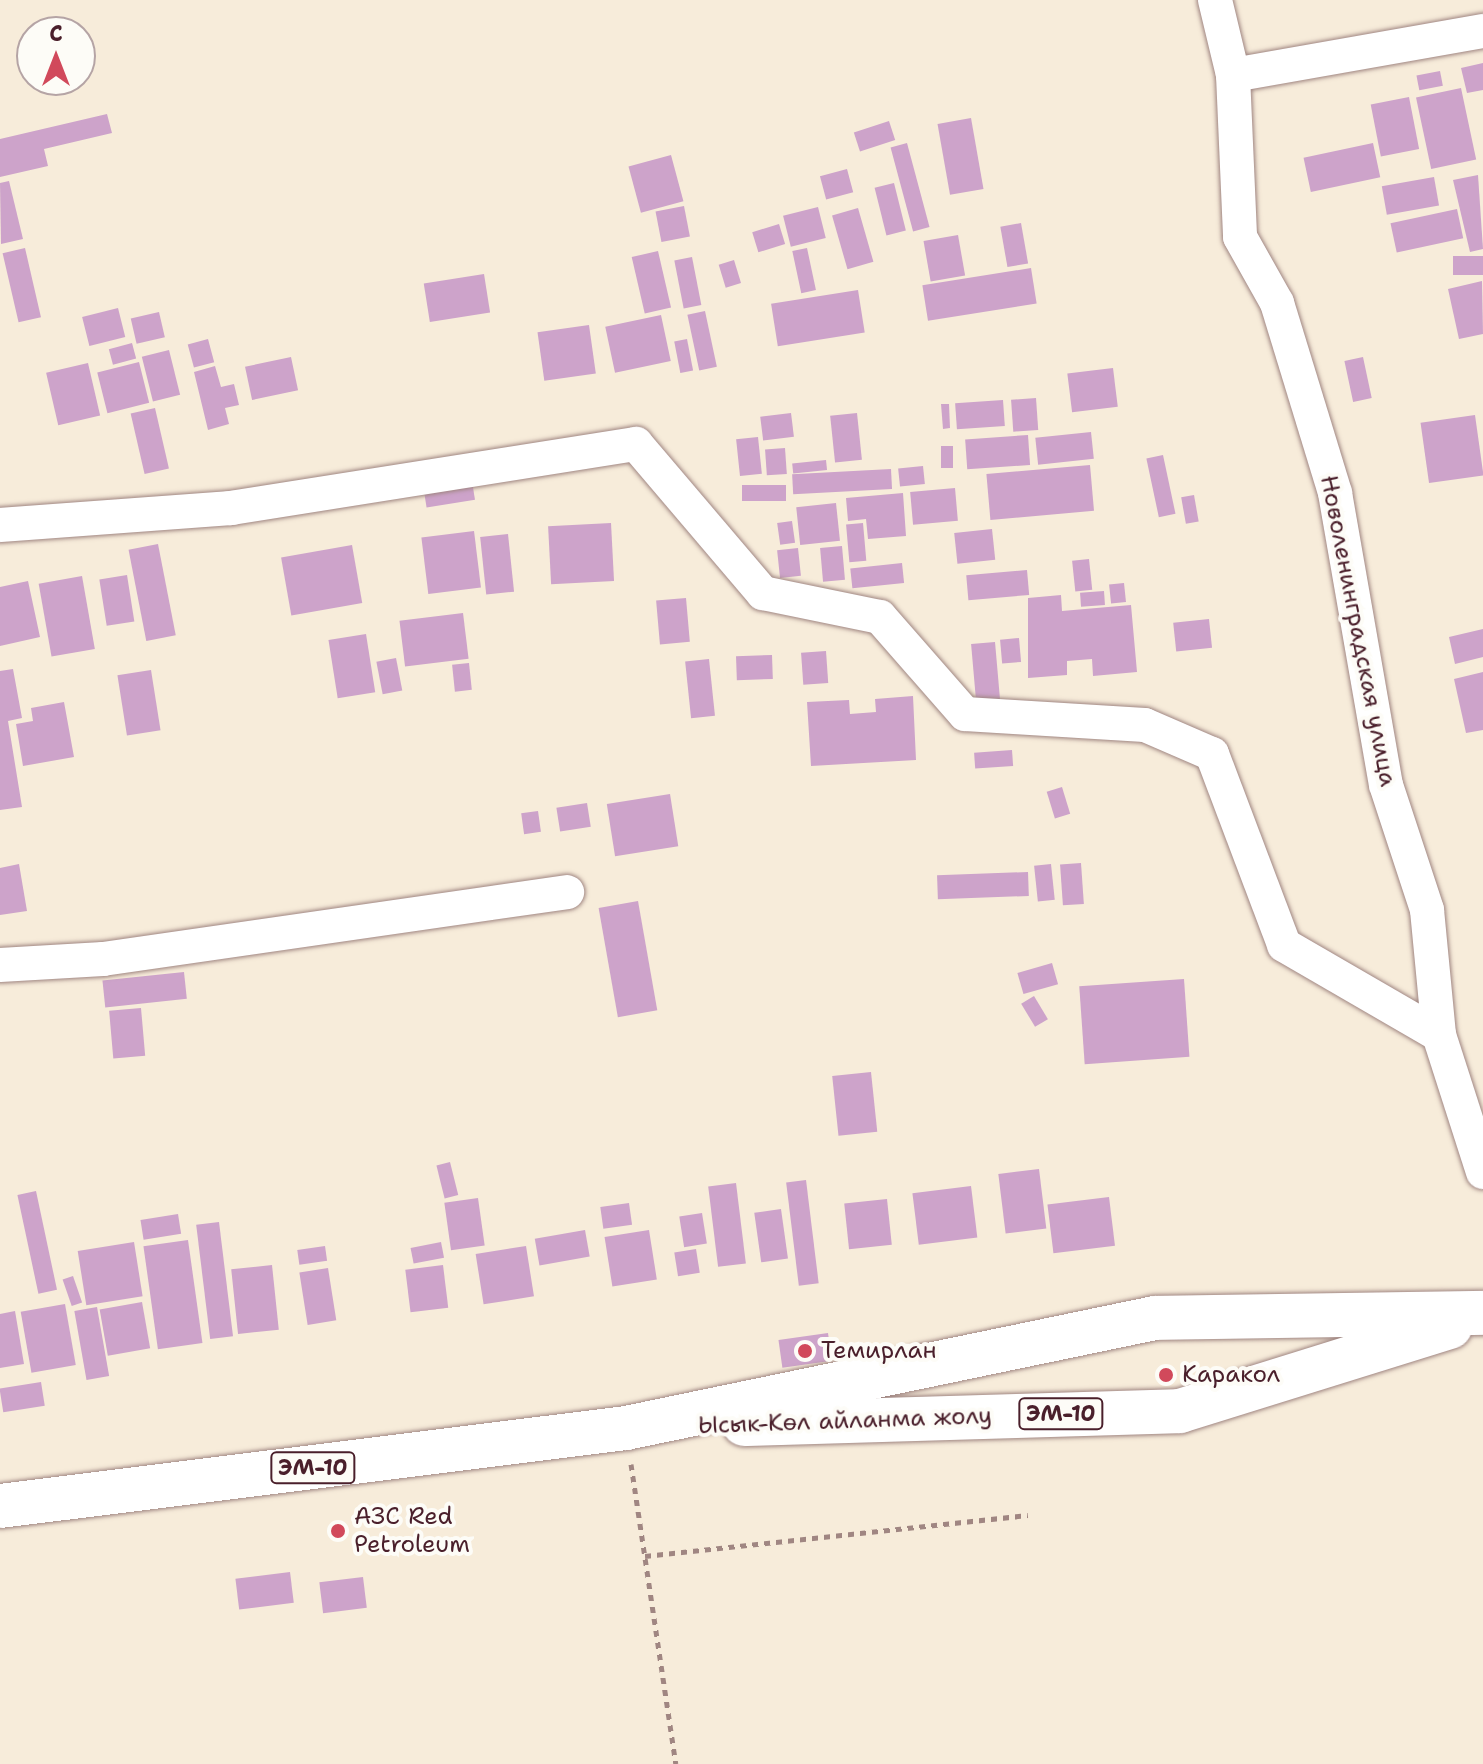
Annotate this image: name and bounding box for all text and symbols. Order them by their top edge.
north arrow [16,16,96,96]
text: С [49,19,63,48]
street label: Новоленинградская улица [1314,473,1402,789]
place label: Темирлан [821,1337,937,1365]
marker: Темирлан [796,1342,814,1360]
place label: Каракол [1182,1361,1280,1389]
marker: Каракол [1157,1366,1175,1384]
road number: ЭМ-10 [1017,1396,1105,1432]
street label: Ысык-Көл айланма жолу [697,1401,993,1441]
road number: ЭМ-10 [269,1450,357,1486]
place label: АЗС Red Petroleum [354,1503,470,1559]
marker: АЗС Red Petroleum [329,1522,347,1540]

